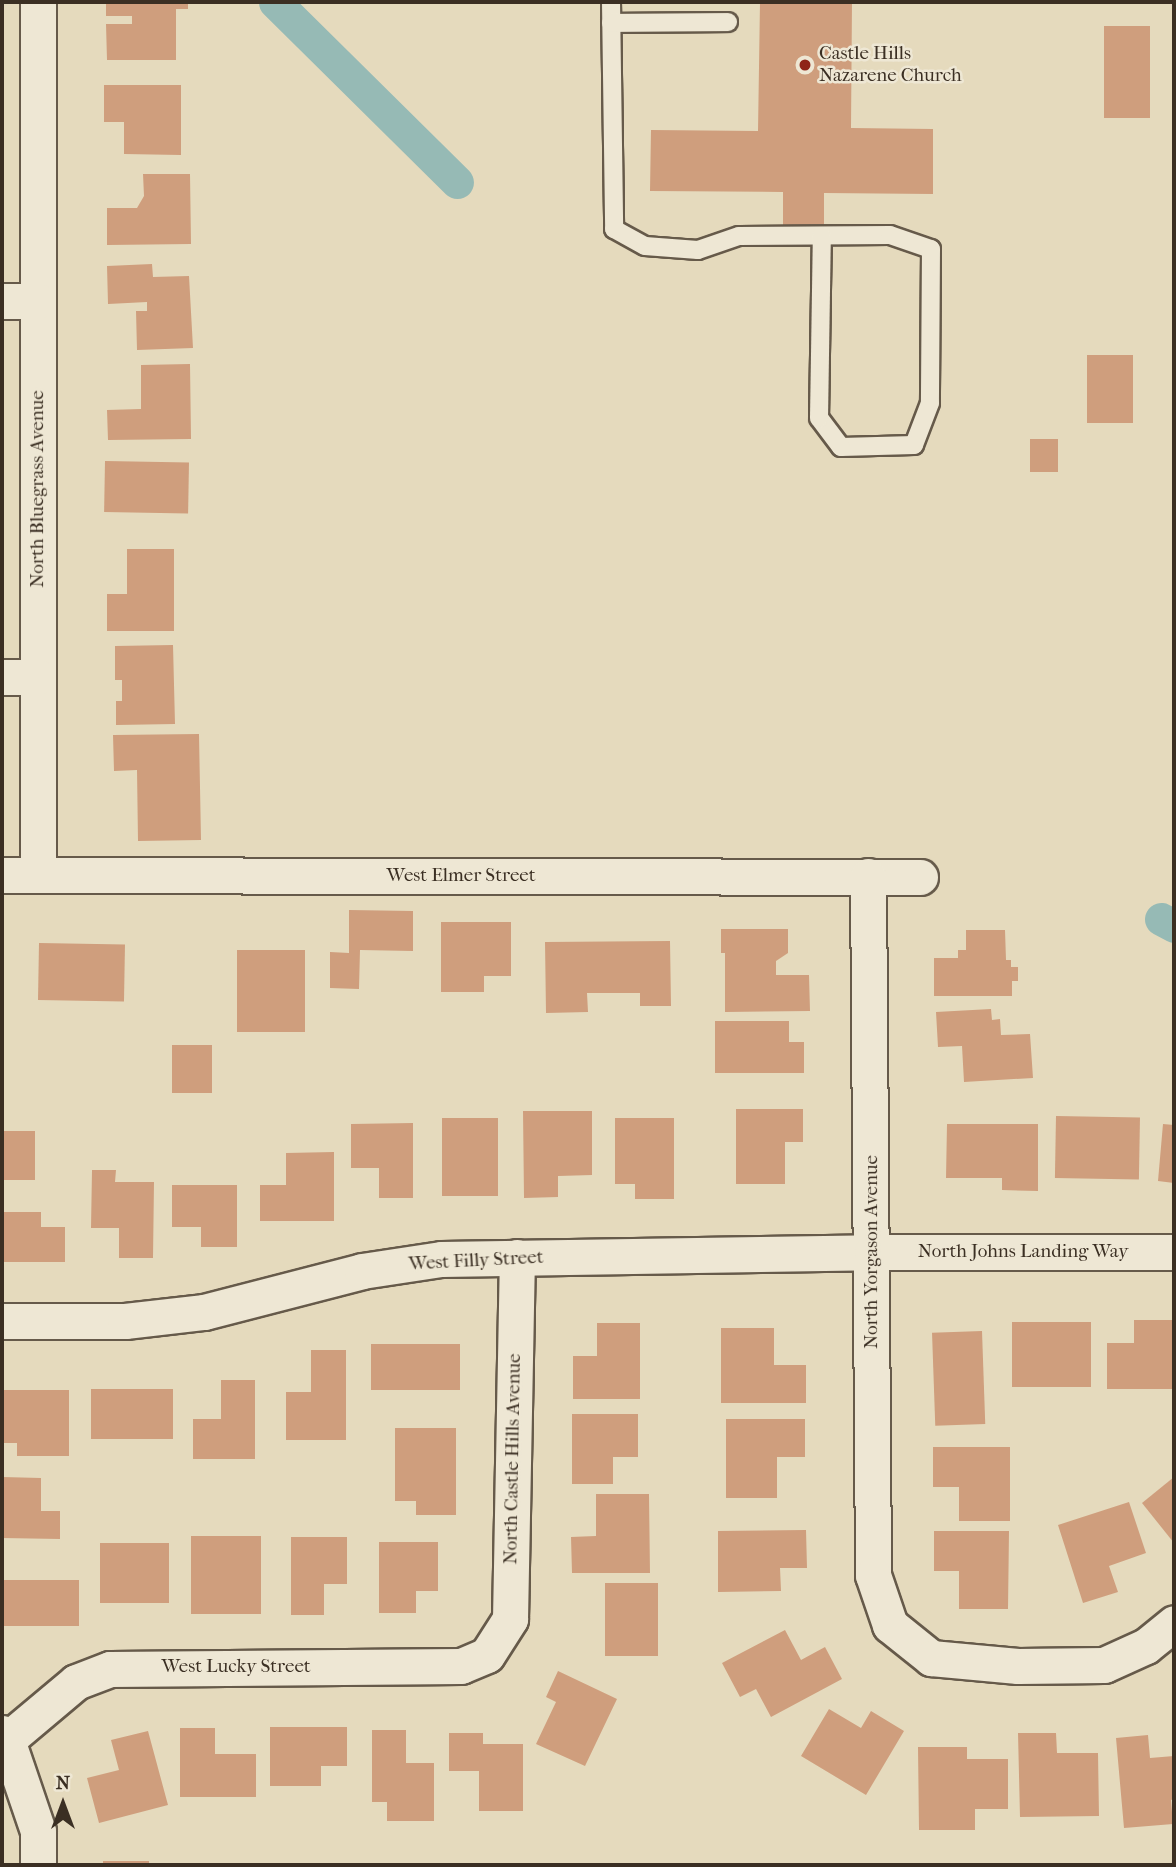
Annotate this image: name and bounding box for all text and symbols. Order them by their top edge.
place label: Castle Hills Nazarene Church [819,43,962,87]
marker: Castle Hills Nazarene Church [797,57,813,73]
street label: North Bluegrass Avenue [27,390,49,588]
street label: West Elmer Street [387,865,535,887]
street label: North Yorgason Avenue [861,1155,883,1349]
street label: North Johns Landing Way [918,1241,1128,1263]
street label: West Filly Street [408,1246,544,1276]
street label: North Castle Hills Avenue [500,1353,526,1565]
street label: West Lucky Street [161,1656,311,1678]
north arrow [28,1769,98,1839]
text: N [56,1772,70,1794]

